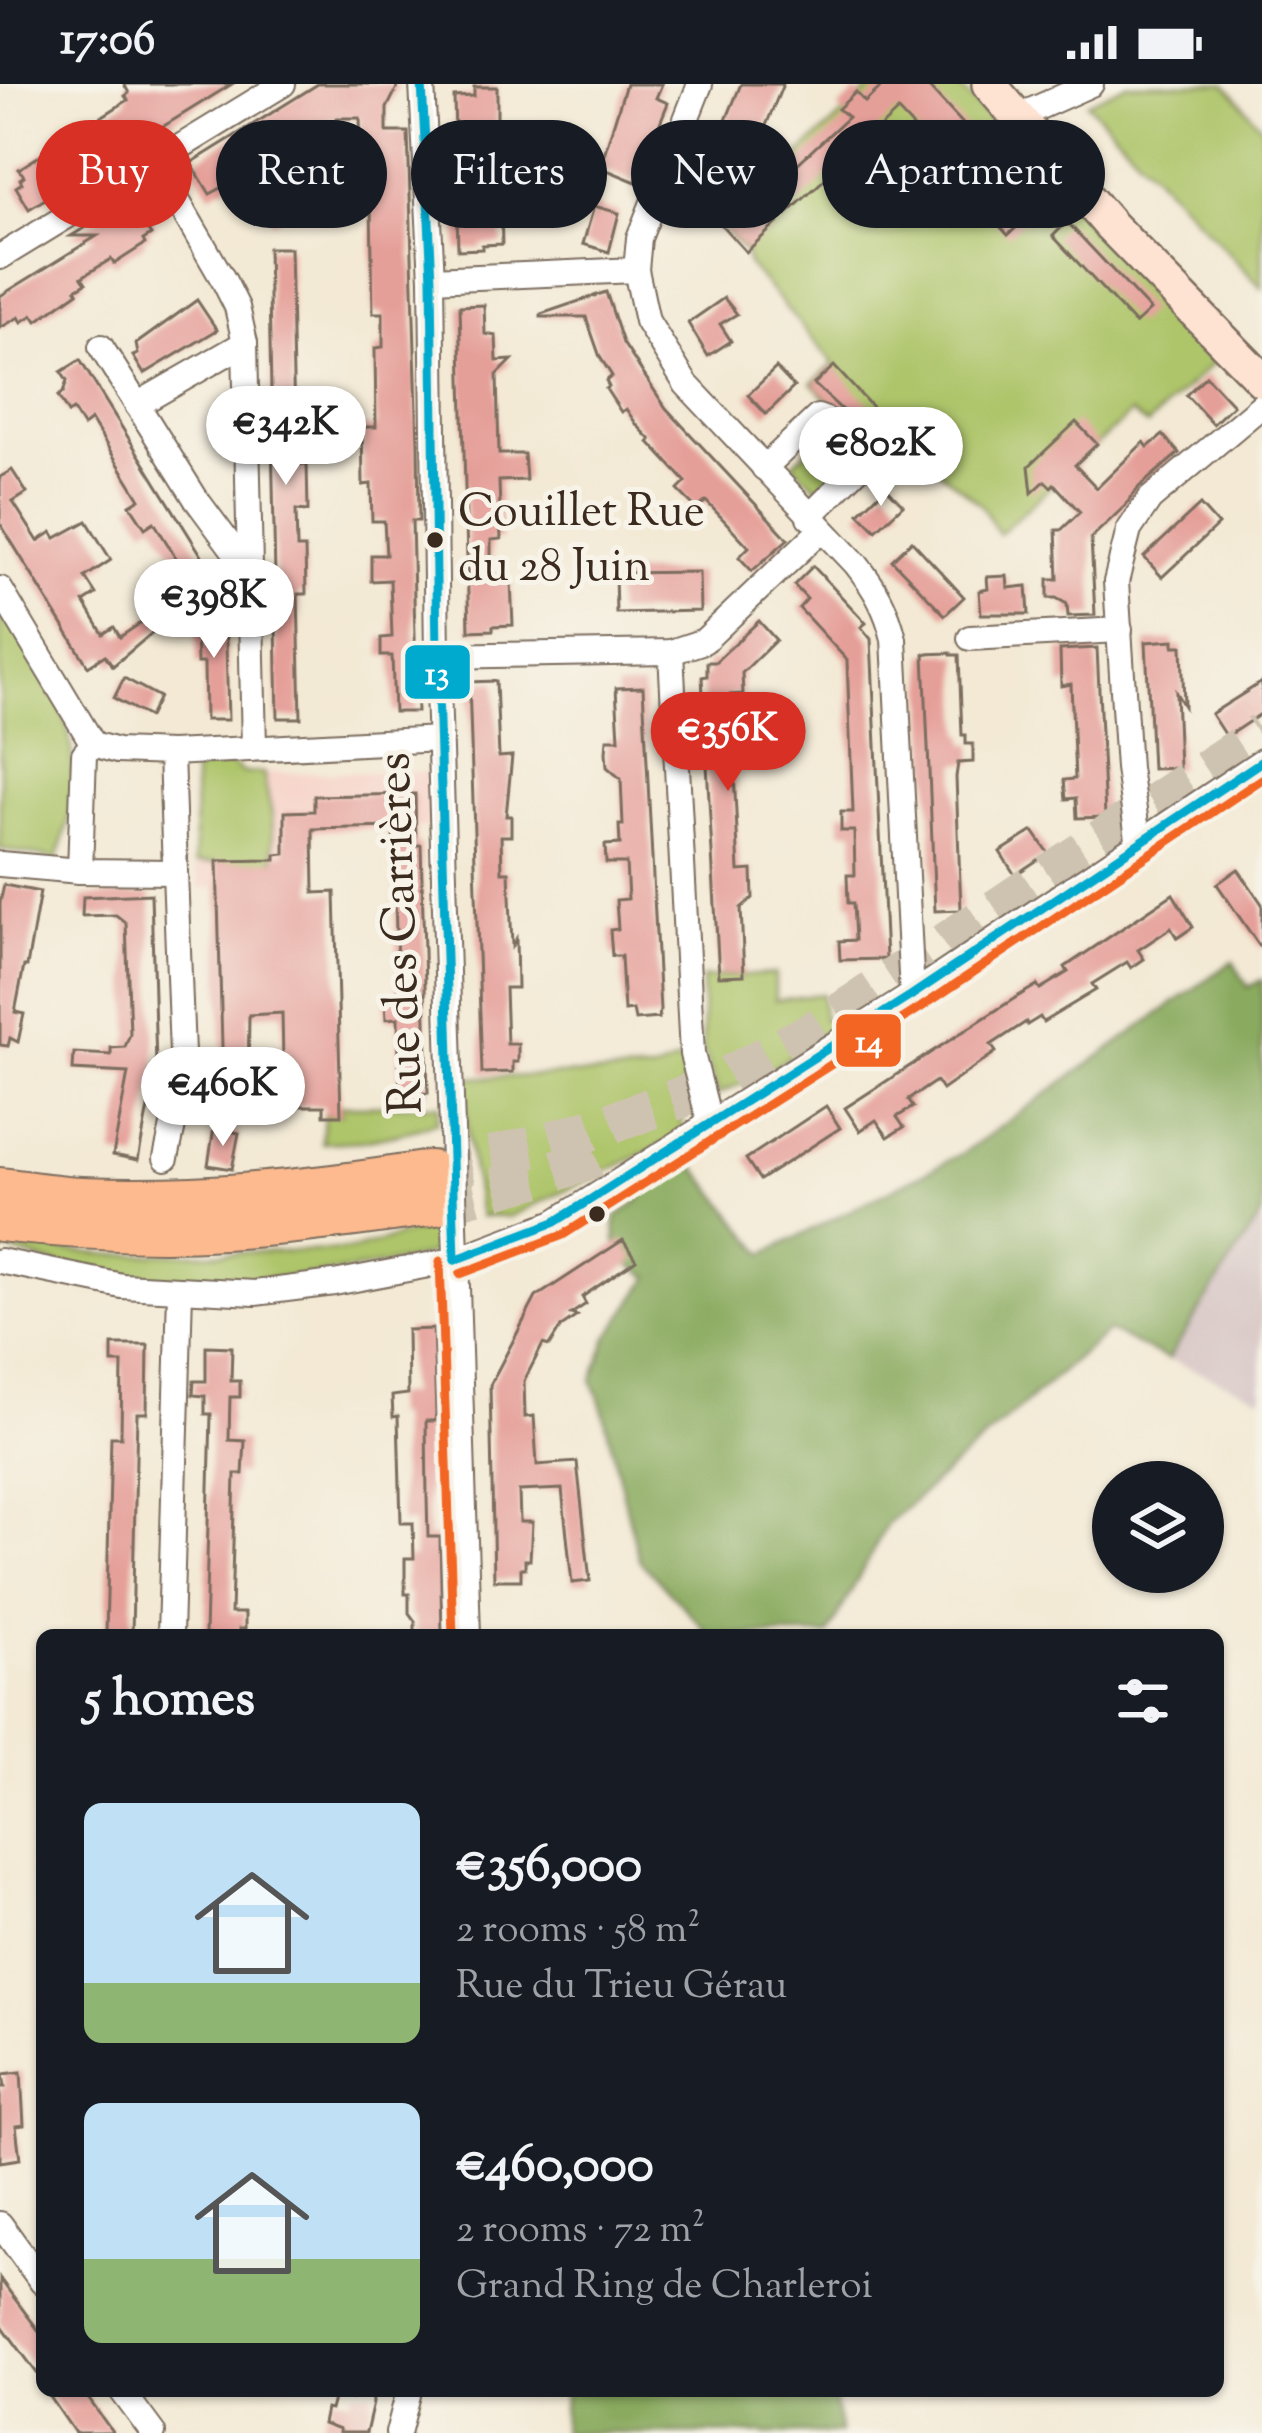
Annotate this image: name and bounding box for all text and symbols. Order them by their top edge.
text: 17:06 [60,10,155,75]
chip: Buy [36,120,192,228]
chip: Rent [216,120,387,228]
chip: Filters [411,120,607,228]
chip: New [631,120,798,228]
chip: Apartment [822,120,1105,228]
pin: €342K [202,386,370,488]
text: €342K [233,397,339,453]
pin: €802K [797,407,965,509]
text: €802K [826,418,936,474]
place label: Couillet Rue du 28 Juin [458,482,705,602]
marker: Couillet Rue du 28 Juin [424,529,446,551]
pin: €398K [130,559,298,661]
text: €398K [161,570,267,626]
line badge: 13 [403,643,472,701]
text: 13 [425,652,449,700]
pin: €356K [644,692,812,794]
text: €356K [678,703,778,759]
street label: Rue des Carrières [362,751,444,1115]
line badge: 14 [834,1012,903,1069]
text: 14 [855,1020,883,1068]
pin: €460K [139,1047,307,1149]
text: €460K [168,1058,278,1114]
unlabelled marker [586,1203,608,1225]
map controls [1092,1461,1224,1593]
button: layers [1092,1461,1224,1593]
text: 5 homes [84,1665,255,1738]
icon: filters [1110,1668,1176,1734]
text: €356,000 [456,1831,642,1904]
icon: home [180,1851,324,1995]
text: 2 rooms · 58 m² [456,1904,700,1960]
text: Rue du Trieu Gérau [456,1960,787,2016]
text: €460,000 [456,2131,654,2204]
icon: home [180,2151,324,2295]
text: 2 rooms · 72 m² [456,2204,705,2260]
text: Grand Ring de Charleroi [456,2260,873,2316]

